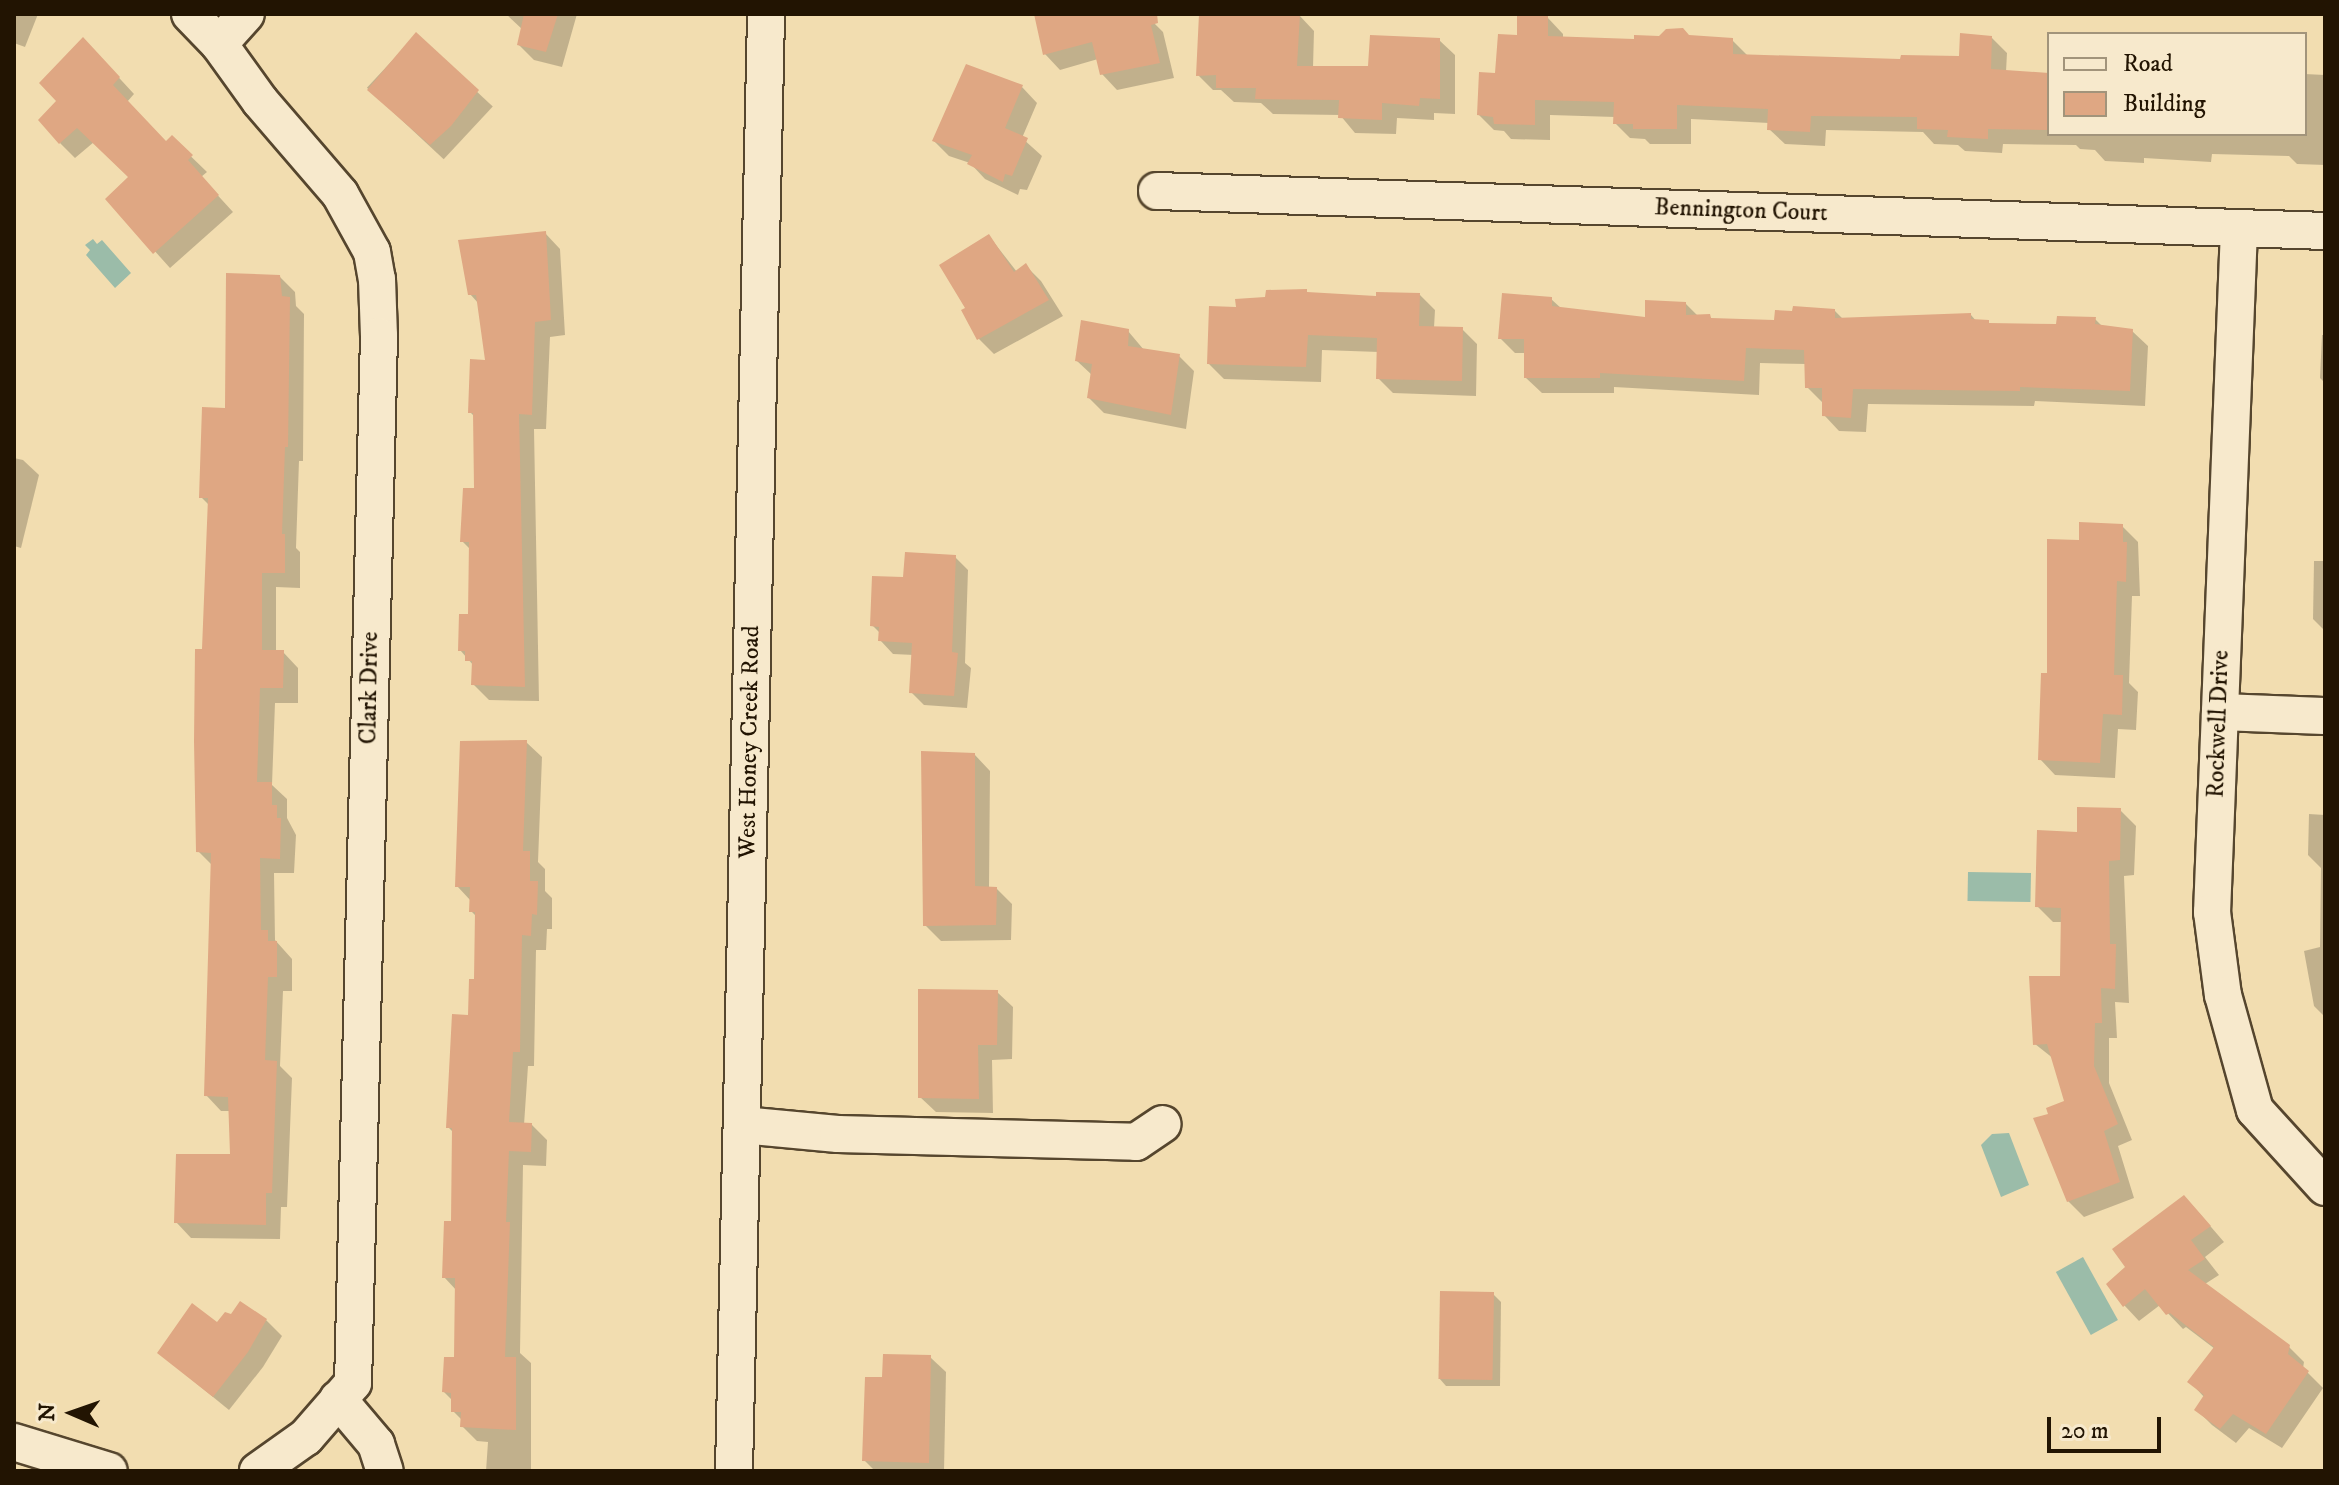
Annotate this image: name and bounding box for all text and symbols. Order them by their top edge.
legend [2047,32,2307,136]
text: Road [2123,49,2173,79]
text: Building [2123,89,2206,119]
street label: Bennington Court [1654,194,1828,228]
street label: West Honey Creek Road [734,625,766,859]
street label: Clark Drive [355,631,385,745]
street label: Rockwell Drive [2202,650,2236,798]
north arrow [32,1373,112,1453]
scale bar [2051,1401,2165,1451]
text: N [34,1403,61,1422]
text: 20 m [2061,1416,2109,1446]

